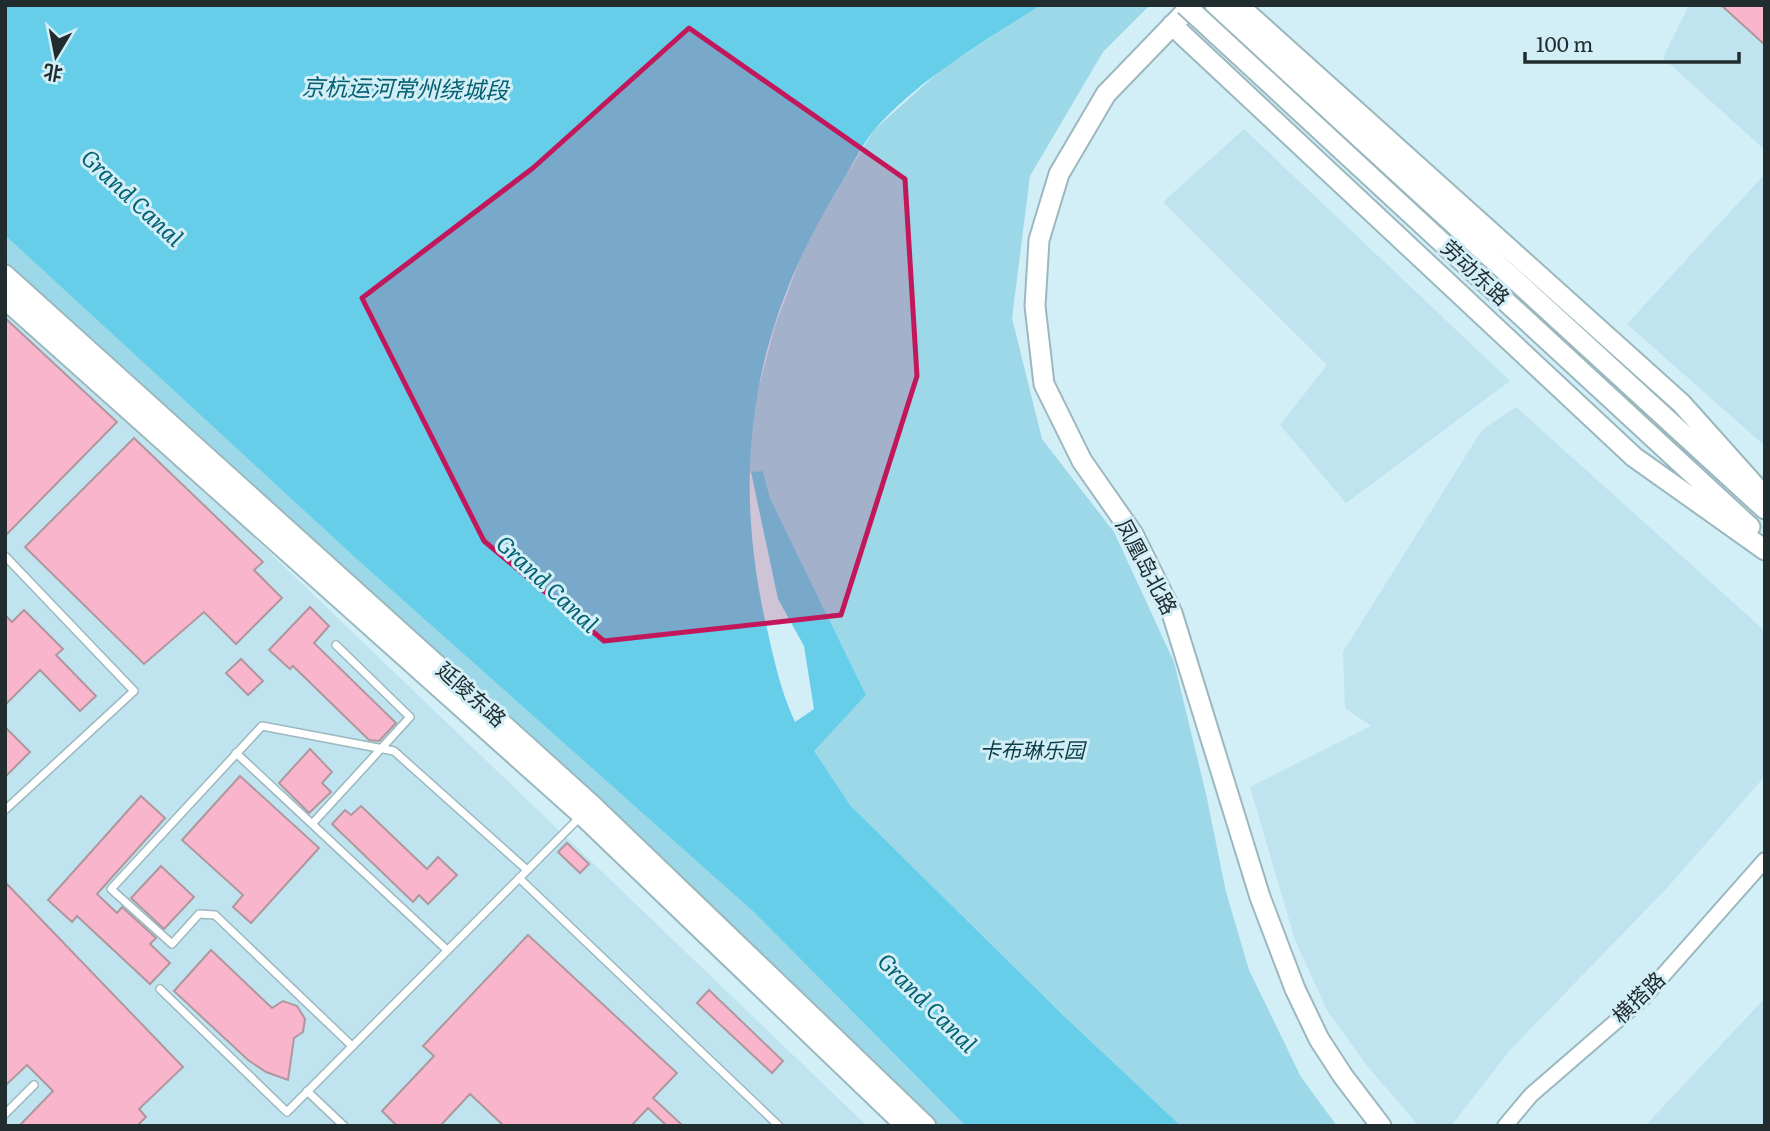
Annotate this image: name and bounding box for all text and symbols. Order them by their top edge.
north arrow [21,21,91,91]
scale bar [1525,21,1738,65]
text: 100 m [1536,27,1593,58]
text: 北 [41,58,65,89]
water label: 京杭运河常州绕城段 [301,68,511,106]
water label: Grand Canal [75,140,193,253]
street label: 劳动东路 [1435,231,1518,311]
street label: 凤凰岛北路 [1110,512,1187,619]
water label: Grand Canal [490,526,608,639]
street label: 延陵东路 [431,654,514,733]
park label: 卡布琳乐园 [980,733,1087,764]
water label: Grand Canal [871,944,986,1060]
street label: 横搭路 [1604,963,1671,1029]

